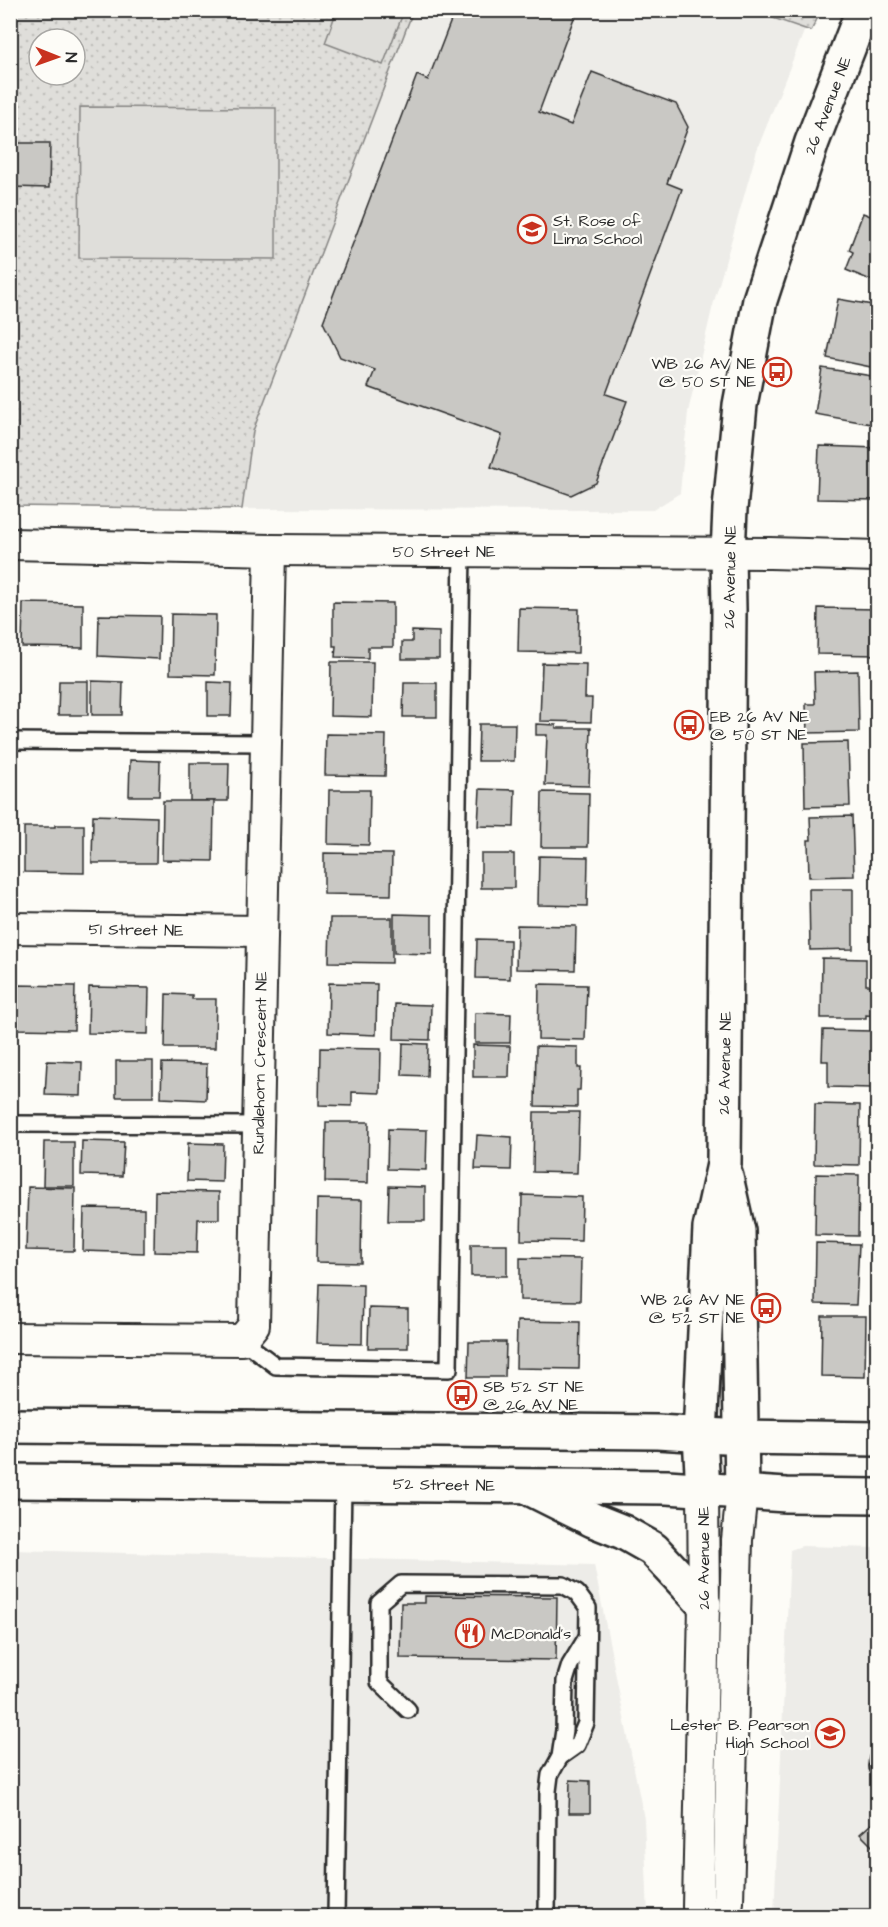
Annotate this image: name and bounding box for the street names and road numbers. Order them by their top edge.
street label: 26 Avenue NE [799,53,857,158]
street label: 26 Avenue NE [718,525,742,629]
street label: 50 Street NE [392,541,496,563]
street label: 51 Street NE [88,918,184,942]
street label: Rundlehorn Crescent NE [247,971,273,1155]
street label: 26 Avenue NE [713,1011,737,1115]
street label: 52 Street NE [393,1473,496,1497]
street label: 26 Avenue NE [693,1506,715,1610]

